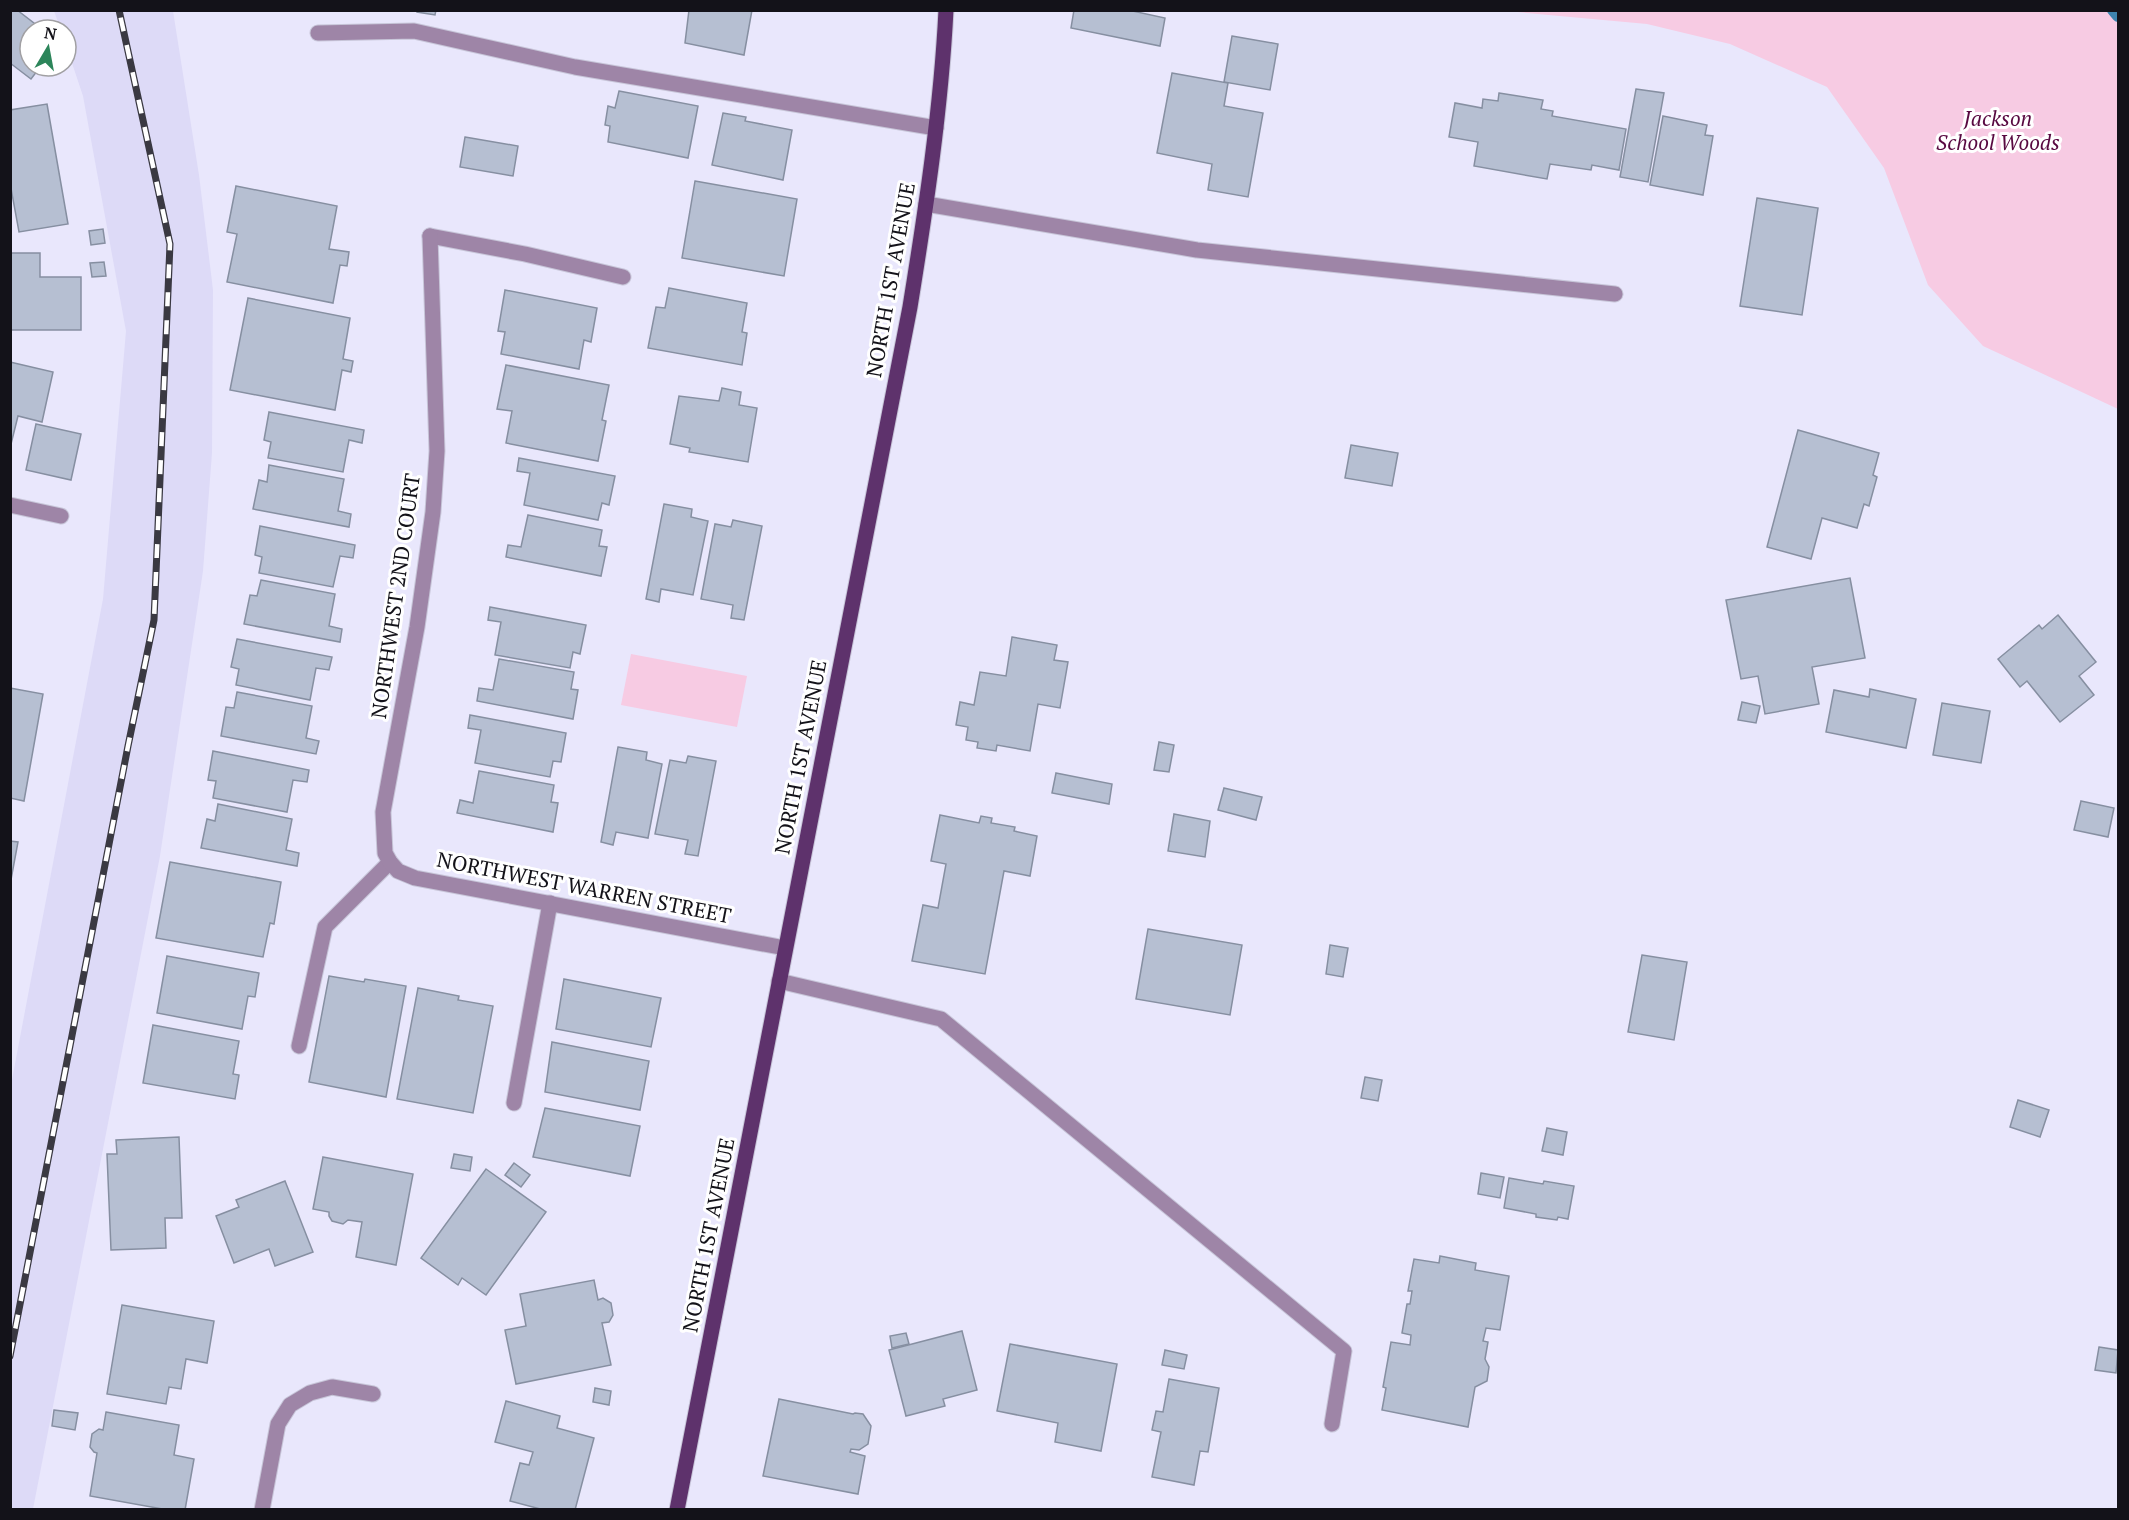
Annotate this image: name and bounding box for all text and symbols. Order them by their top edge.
north arrow [18,18,78,78]
text: N [43,21,58,45]
park label: Jackson School Woods [1936,104,2060,156]
street label: NORTH 1ST AVENUE [859,180,921,379]
street label: NORTHWEST 2ND COURT [364,471,426,720]
street label: NORTH 1ST AVENUE [767,657,833,856]
street label: NORTHWEST WARREN STREET [435,845,734,929]
street label: NORTH 1ST AVENUE [675,1135,741,1334]

